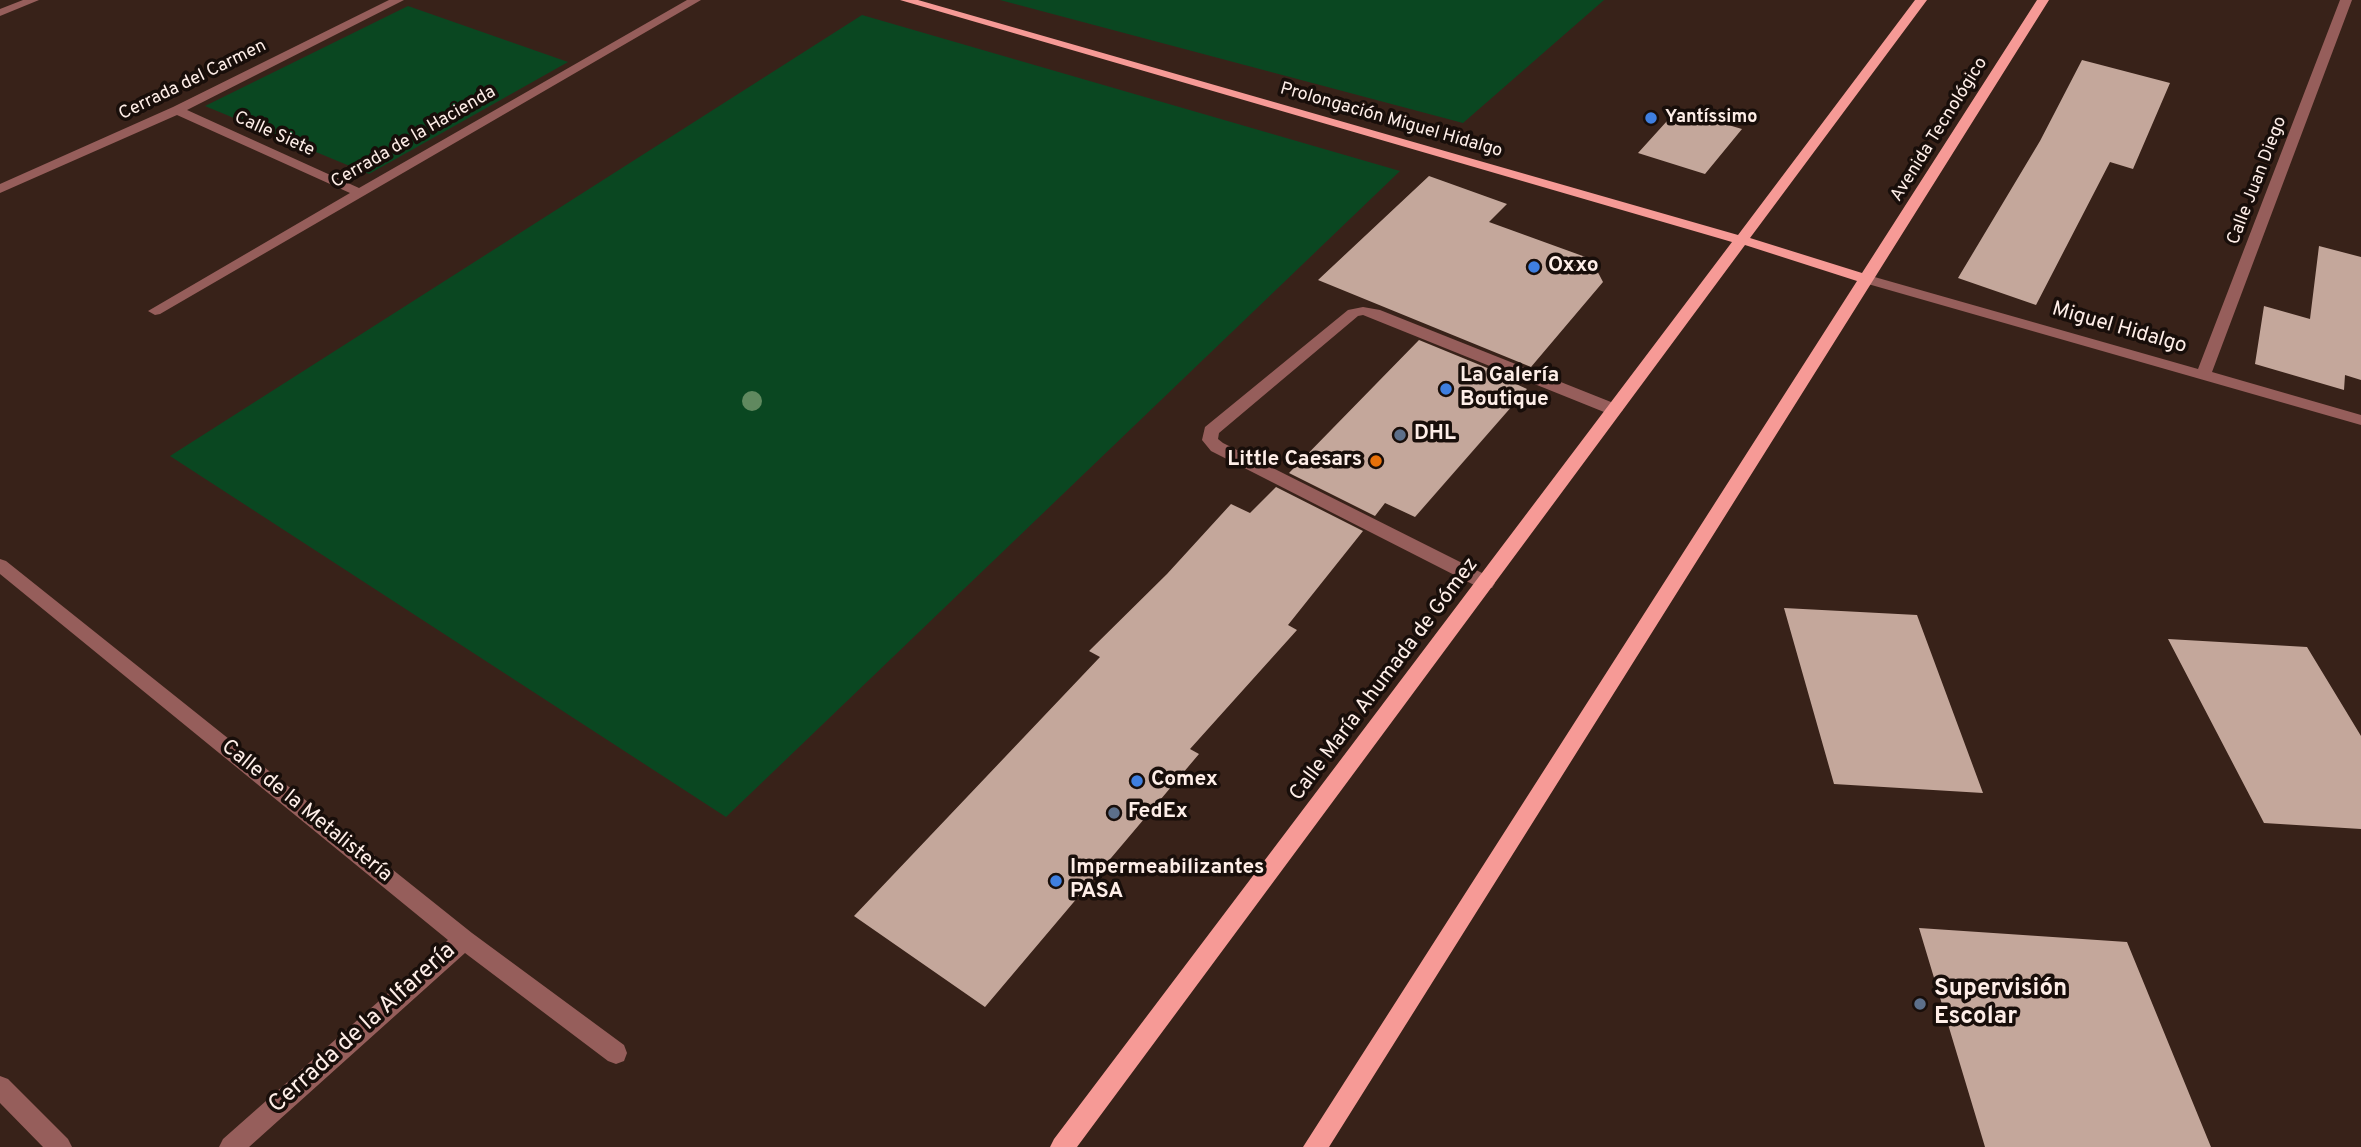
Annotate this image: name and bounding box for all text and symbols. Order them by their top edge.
street label: Cerrada del Carmen [116,36,270,126]
street label: Avenida Tecnológico [1887,54,1993,206]
street label: Prolongación Miguel Hidalgo [1277,79,1505,163]
street label: Cerrada de la Hacienda [328,82,500,194]
place label: Yantíssimo [1665,107,1757,129]
street label: Calle Siete [230,108,318,162]
marker: Yantíssimo [1643,110,1659,126]
street label: Calle Juan Diego [2224,114,2292,248]
place label: Oxxo [1548,254,1599,280]
marker: Oxxo [1526,259,1542,275]
street label: Miguel Hidalgo [2049,298,2189,360]
place label: La Galería Boutique [1460,364,1559,414]
marker: La Galería Boutique [1438,381,1454,397]
place label: DHL [1414,422,1456,448]
marker: DHL [1392,427,1408,443]
place label: Little Caesars [1227,448,1362,474]
marker: Little Caesars [1368,453,1384,469]
street label: Calle María Ahumada de Gómez [1285,553,1485,807]
street label: Calle de la Metalistería [216,735,396,889]
place label: Comex [1151,768,1218,794]
marker: Comex [1129,773,1145,789]
place label: FedEx [1128,800,1188,826]
marker: FedEx [1106,805,1122,821]
place label: Impermeabilizantes PASA [1070,856,1264,906]
marker: Impermeabilizantes PASA [1048,873,1064,889]
street label: Cerrada de la Alfarería [264,937,462,1121]
place label: Supervisión Escolar [1934,976,2067,1032]
marker: Supervisión Escolar [1912,996,1928,1012]

